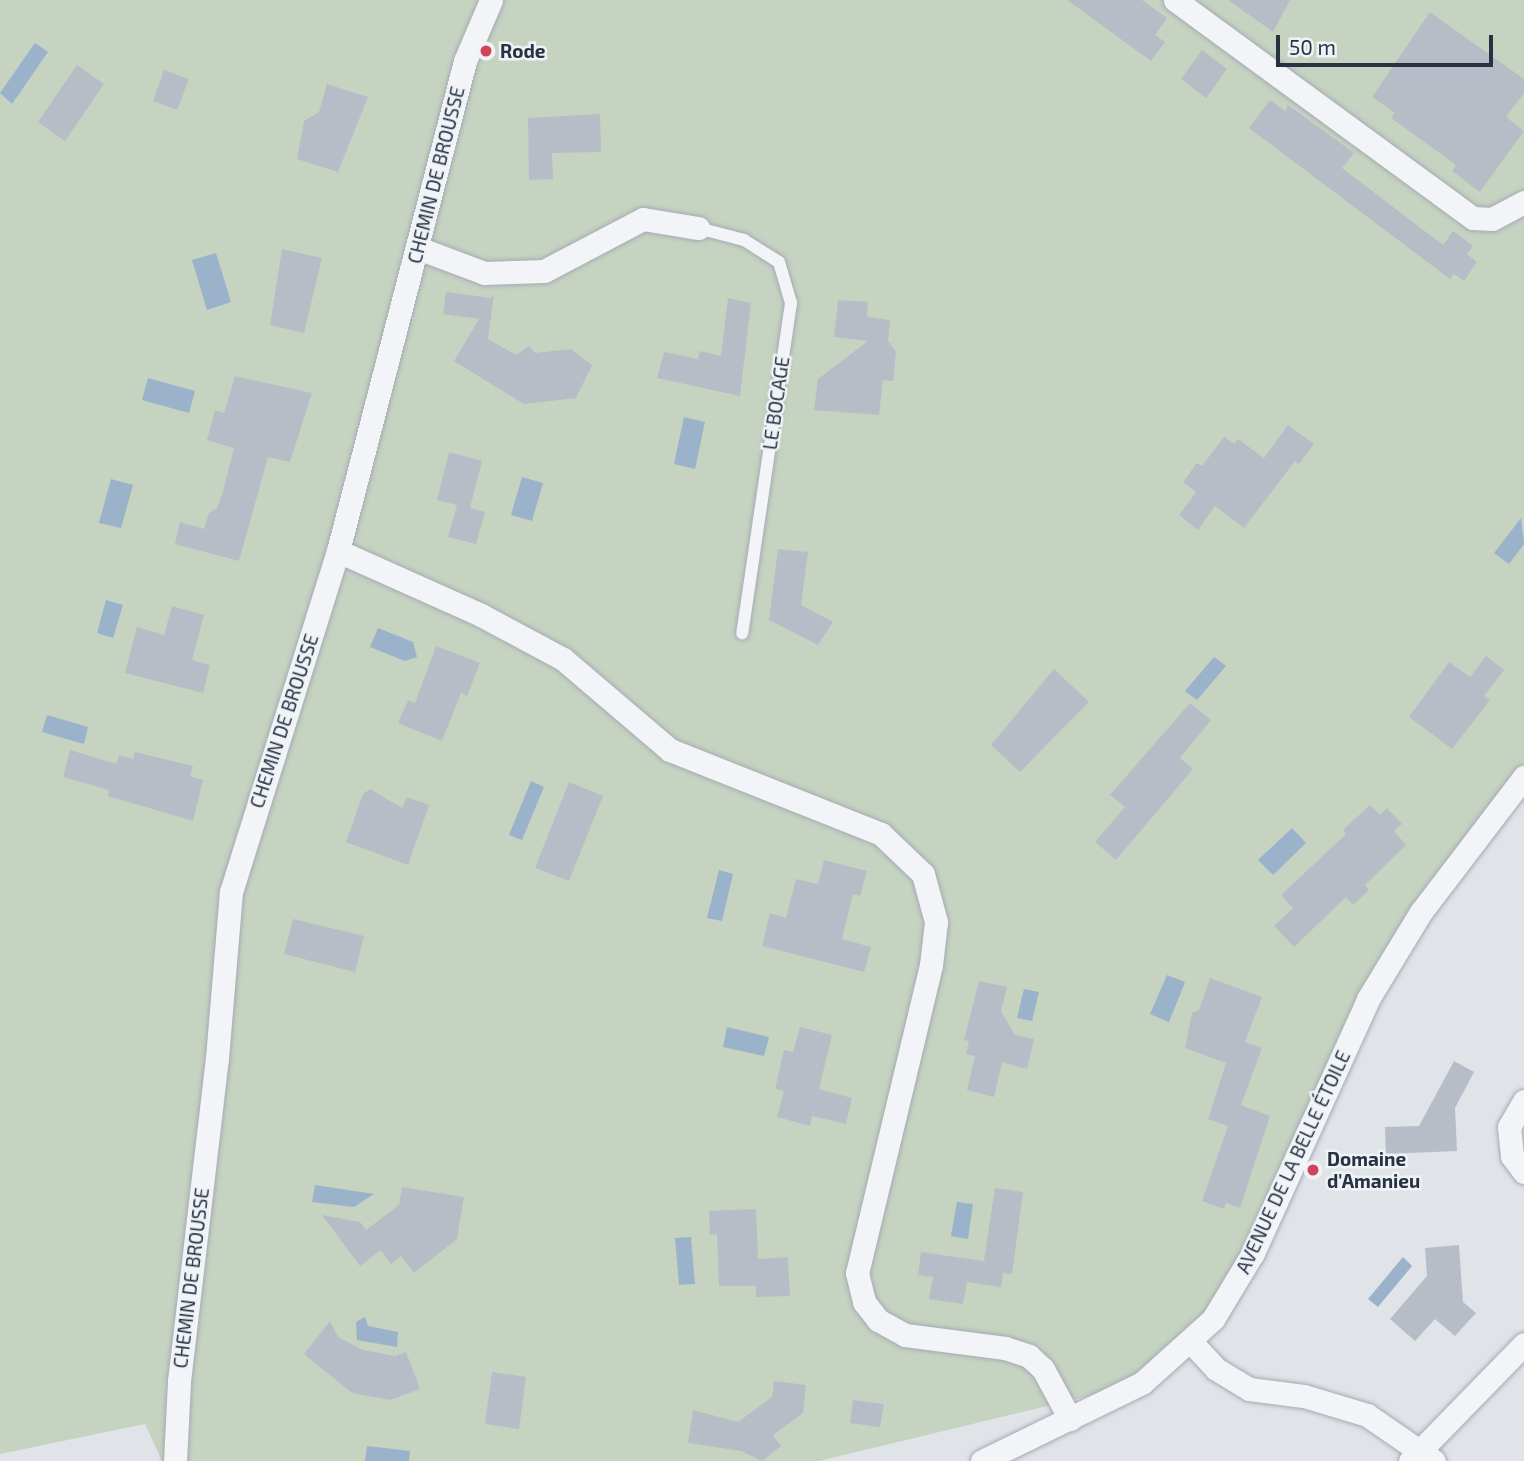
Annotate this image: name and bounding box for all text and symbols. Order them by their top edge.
scale bar [1279,21,1496,65]
text: 50 m [1289,34,1336,59]
place label: Rode [500,40,545,62]
marker: Rode [478,43,494,59]
street label: CHEMIN DE BROUSSE [403,84,469,266]
street label: LE BOCAGE [758,355,794,451]
street label: CHEMIN DE BROUSSE [245,631,323,811]
street label: AVENUE DE LA BELLE ÉTOILE [1231,1047,1355,1277]
place label: Domaine d'Amanieu [1327,1148,1420,1192]
marker: Domaine d'Amanieu [1305,1162,1321,1178]
street label: CHEMIN DE BROUSSE [169,1186,213,1370]

